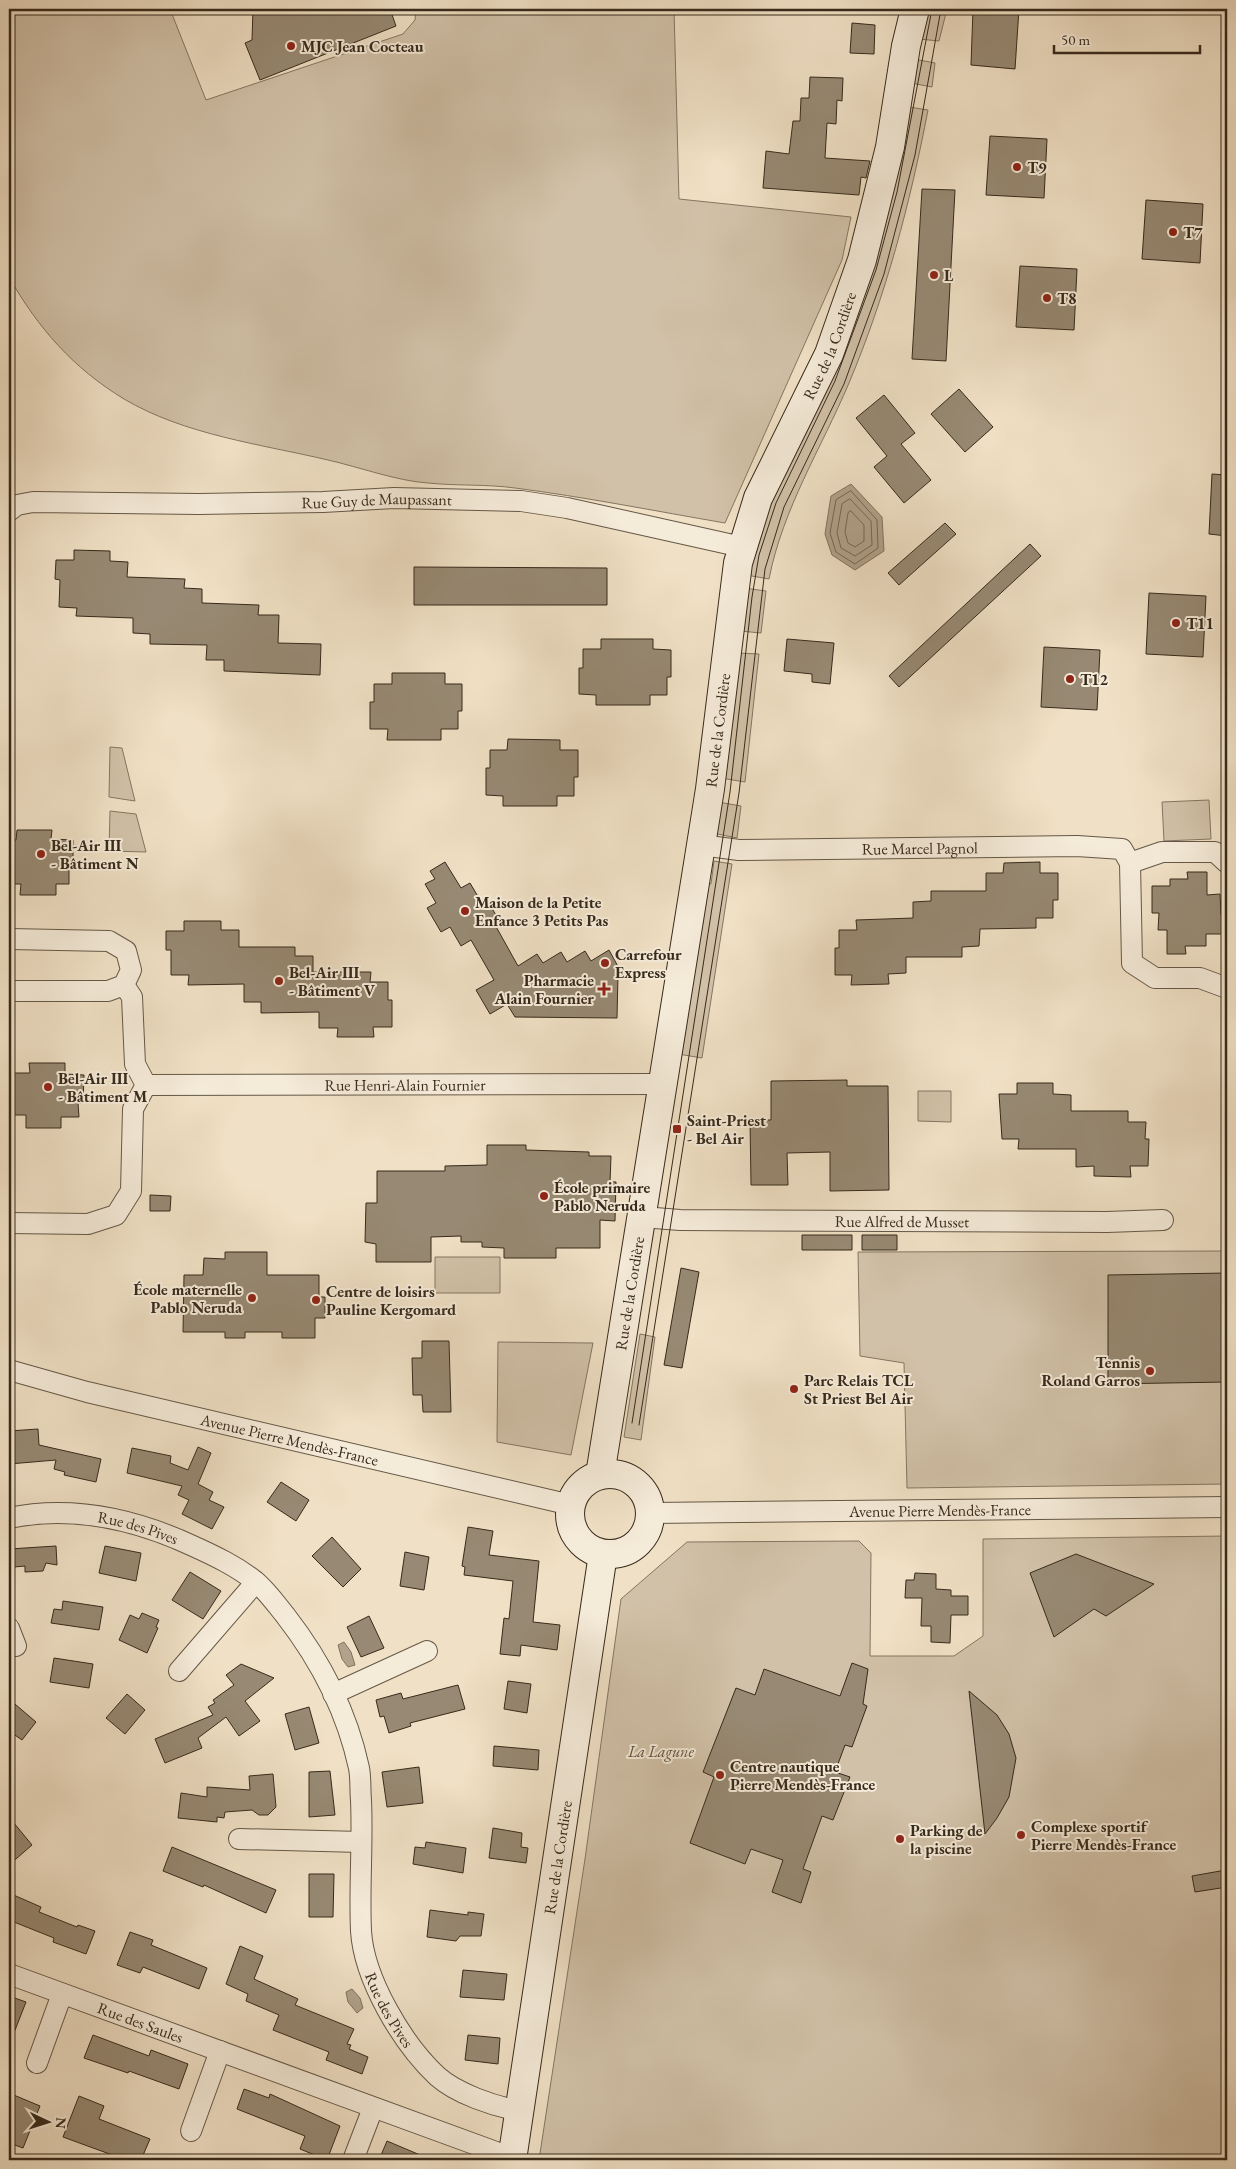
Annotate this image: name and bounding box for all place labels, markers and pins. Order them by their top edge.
place label: MJC Jean Cocteau [301,36,424,57]
marker: MJC Jean Cocteau [285,40,297,52]
place label: T9 [1027,157,1047,178]
marker: T9 [1011,161,1023,173]
place label: T7 [1183,222,1203,243]
marker: T7 [1167,226,1179,238]
place label: L [944,265,954,286]
marker: L [928,269,940,281]
place label: T8 [1057,288,1077,309]
marker: T8 [1041,292,1053,304]
place label: T11 [1186,613,1214,634]
marker: T11 [1170,617,1182,629]
place label: T12 [1080,669,1109,690]
marker: T12 [1064,673,1076,685]
place label: Bel-Air III - Bâtiment N [51,835,139,874]
marker: Bel-Air III - Bâtiment N [35,848,47,860]
place label: Maison de la Petite Enfance 3 Petits Pas [475,892,609,931]
marker: Maison de la Petite Enfance 3 Petits Pas [459,905,471,917]
place label: Carrefour Express [615,944,682,983]
marker: Carrefour Express [599,957,611,969]
place label: Bel-Air III - Bâtiment V [289,962,376,1001]
place label: Pharmacie Alain Fournier [494,970,594,1009]
marker: Bel-Air III - Bâtiment V [273,975,285,987]
marker: Pharmacie Alain Fournier [598,983,610,995]
place label: Bel-Air III - Bâtiment M [58,1068,148,1107]
marker: Bel-Air III - Bâtiment M [42,1081,54,1093]
place label: Saint-Priest - Bel Air [687,1110,766,1149]
marker: Saint-Priest - Bel Air [671,1123,683,1135]
place label: École primaire Pablo Neruda [554,1177,650,1216]
marker: École primaire Pablo Neruda [538,1190,550,1202]
place label: École maternelle Pablo Neruda [133,1279,243,1318]
place label: Centre de loisirs Pauline Kergomard [326,1281,456,1320]
marker: École maternelle Pablo Neruda [246,1292,258,1304]
marker: Centre de loisirs Pauline Kergomard [310,1294,322,1306]
place label: Tennis Roland Garros [1041,1352,1140,1391]
marker: Tennis Roland Garros [1144,1365,1156,1377]
place label: Parc Relais TCL St Priest Bel Air [804,1370,914,1409]
marker: Parc Relais TCL St Priest Bel Air [788,1383,800,1395]
place label: Centre nautique Pierre Mendès-France [730,1756,876,1795]
marker: Centre nautique Pierre Mendès-France [714,1769,726,1781]
place label: Complexe sportif Pierre Mendès-France [1031,1816,1177,1855]
place label: Parking de la piscine [910,1820,983,1859]
marker: Complexe sportif Pierre Mendès-France [1015,1829,1027,1841]
marker: Parking de la piscine [894,1833,906,1845]

